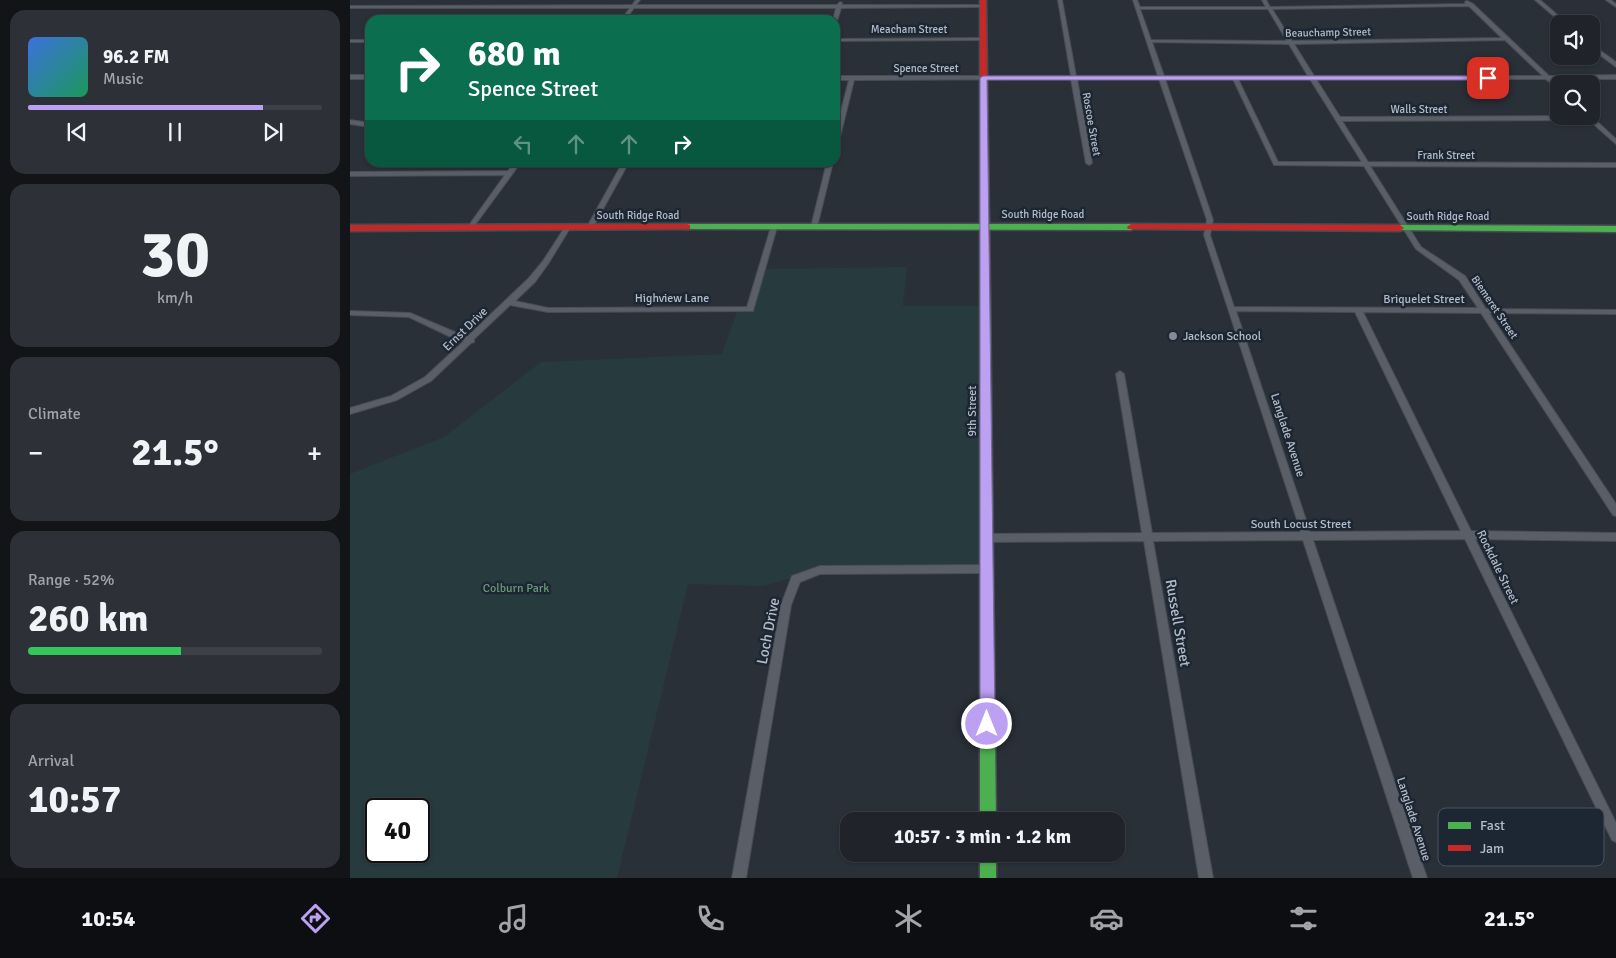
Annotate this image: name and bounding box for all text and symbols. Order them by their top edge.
map controls [1550,15,1600,125]
button: sound [1550,15,1600,65]
street label: Meacham Street [871,23,947,36]
street label: Beauchamp Street [1285,25,1371,40]
text: 680 m [468,32,561,75]
icon: right [385,35,450,100]
text: 96.2 FM [103,45,169,69]
pin [1467,57,1509,99]
street label: Spence Street [893,62,959,75]
icon: arrive [1474,64,1502,92]
text: Music [103,69,144,89]
text: Spence Street [468,75,598,102]
button: search [1550,75,1600,125]
street label: Roscoe Street [1080,91,1104,157]
street label: Walls Street [1391,103,1448,116]
icon: previous [63,118,91,146]
icon: pause [161,118,189,146]
icon: next [259,118,287,146]
icon: left [509,130,537,158]
icon: ahead [562,130,590,158]
icon: ahead [615,130,643,158]
icon: right [668,130,696,158]
street label: Frank Street [1417,149,1475,162]
street label: South Ridge Road [1002,208,1085,221]
street label: South Ridge Road [597,209,680,222]
street label: South Ridge Road [1407,210,1490,223]
text: 30 [140,215,210,295]
street label: Biemeret Street [1469,273,1521,342]
text: km/h [157,288,193,308]
street label: Highview Lane [635,291,709,306]
street label: Briquelet Street [1383,292,1465,307]
street label: Ernst Drive [440,304,491,354]
place label: Jackson School [1183,329,1262,344]
marker: Jackson School [1167,330,1179,342]
street label: 9th Street [965,385,980,437]
street label: Langlade Avenue [1267,391,1308,479]
text: Climate [28,404,81,424]
text: 21.5° [131,429,219,476]
text: − [28,436,43,470]
text: + [307,436,322,470]
street label: South Locust Street [1251,517,1351,532]
street label: Rockdale Street [1473,528,1522,607]
text: Range · 52% [28,570,114,590]
street label: Russell Street [1161,578,1195,668]
park label: Colburn Park [483,581,549,596]
text: 260 km [28,595,149,642]
street label: Loch Drive [753,596,783,666]
position arrow [960,697,1012,749]
text: Arrival [28,751,74,771]
street label: Langlade Avenue [1393,775,1434,863]
text: 10:57 [28,776,121,823]
speed limit sign: 40 [365,798,430,863]
legend [1438,808,1604,866]
text: Fast [1480,817,1505,834]
text: 10:57 · 3 min · 1.2 km [894,825,1071,849]
text: Jam [1480,840,1504,857]
icon: directions [298,901,333,936]
icon: music [496,901,531,936]
icon: phone [693,901,728,936]
icon: climate [891,901,926,936]
icon: car [1089,901,1124,936]
icon: filters [1286,901,1321,936]
text: 10:54 [81,905,135,932]
text: 21.5° [1484,905,1535,932]

